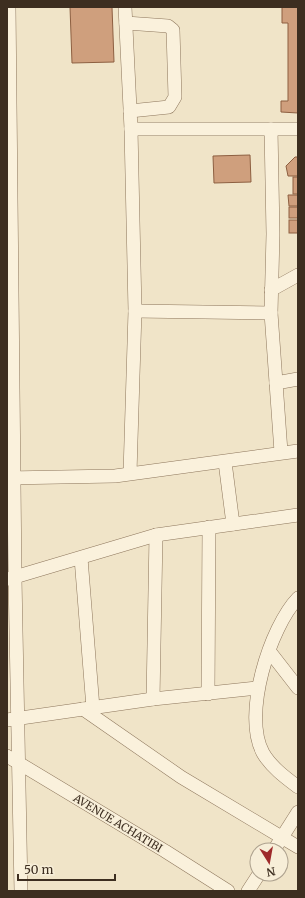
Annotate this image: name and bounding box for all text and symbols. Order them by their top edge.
street label: AVENUE ACHATIBI [70,790,165,855]
north arrow [249,842,289,882]
scale bar [18,856,115,882]
text: 50 m [24,862,53,877]
text: N [265,864,277,880]

